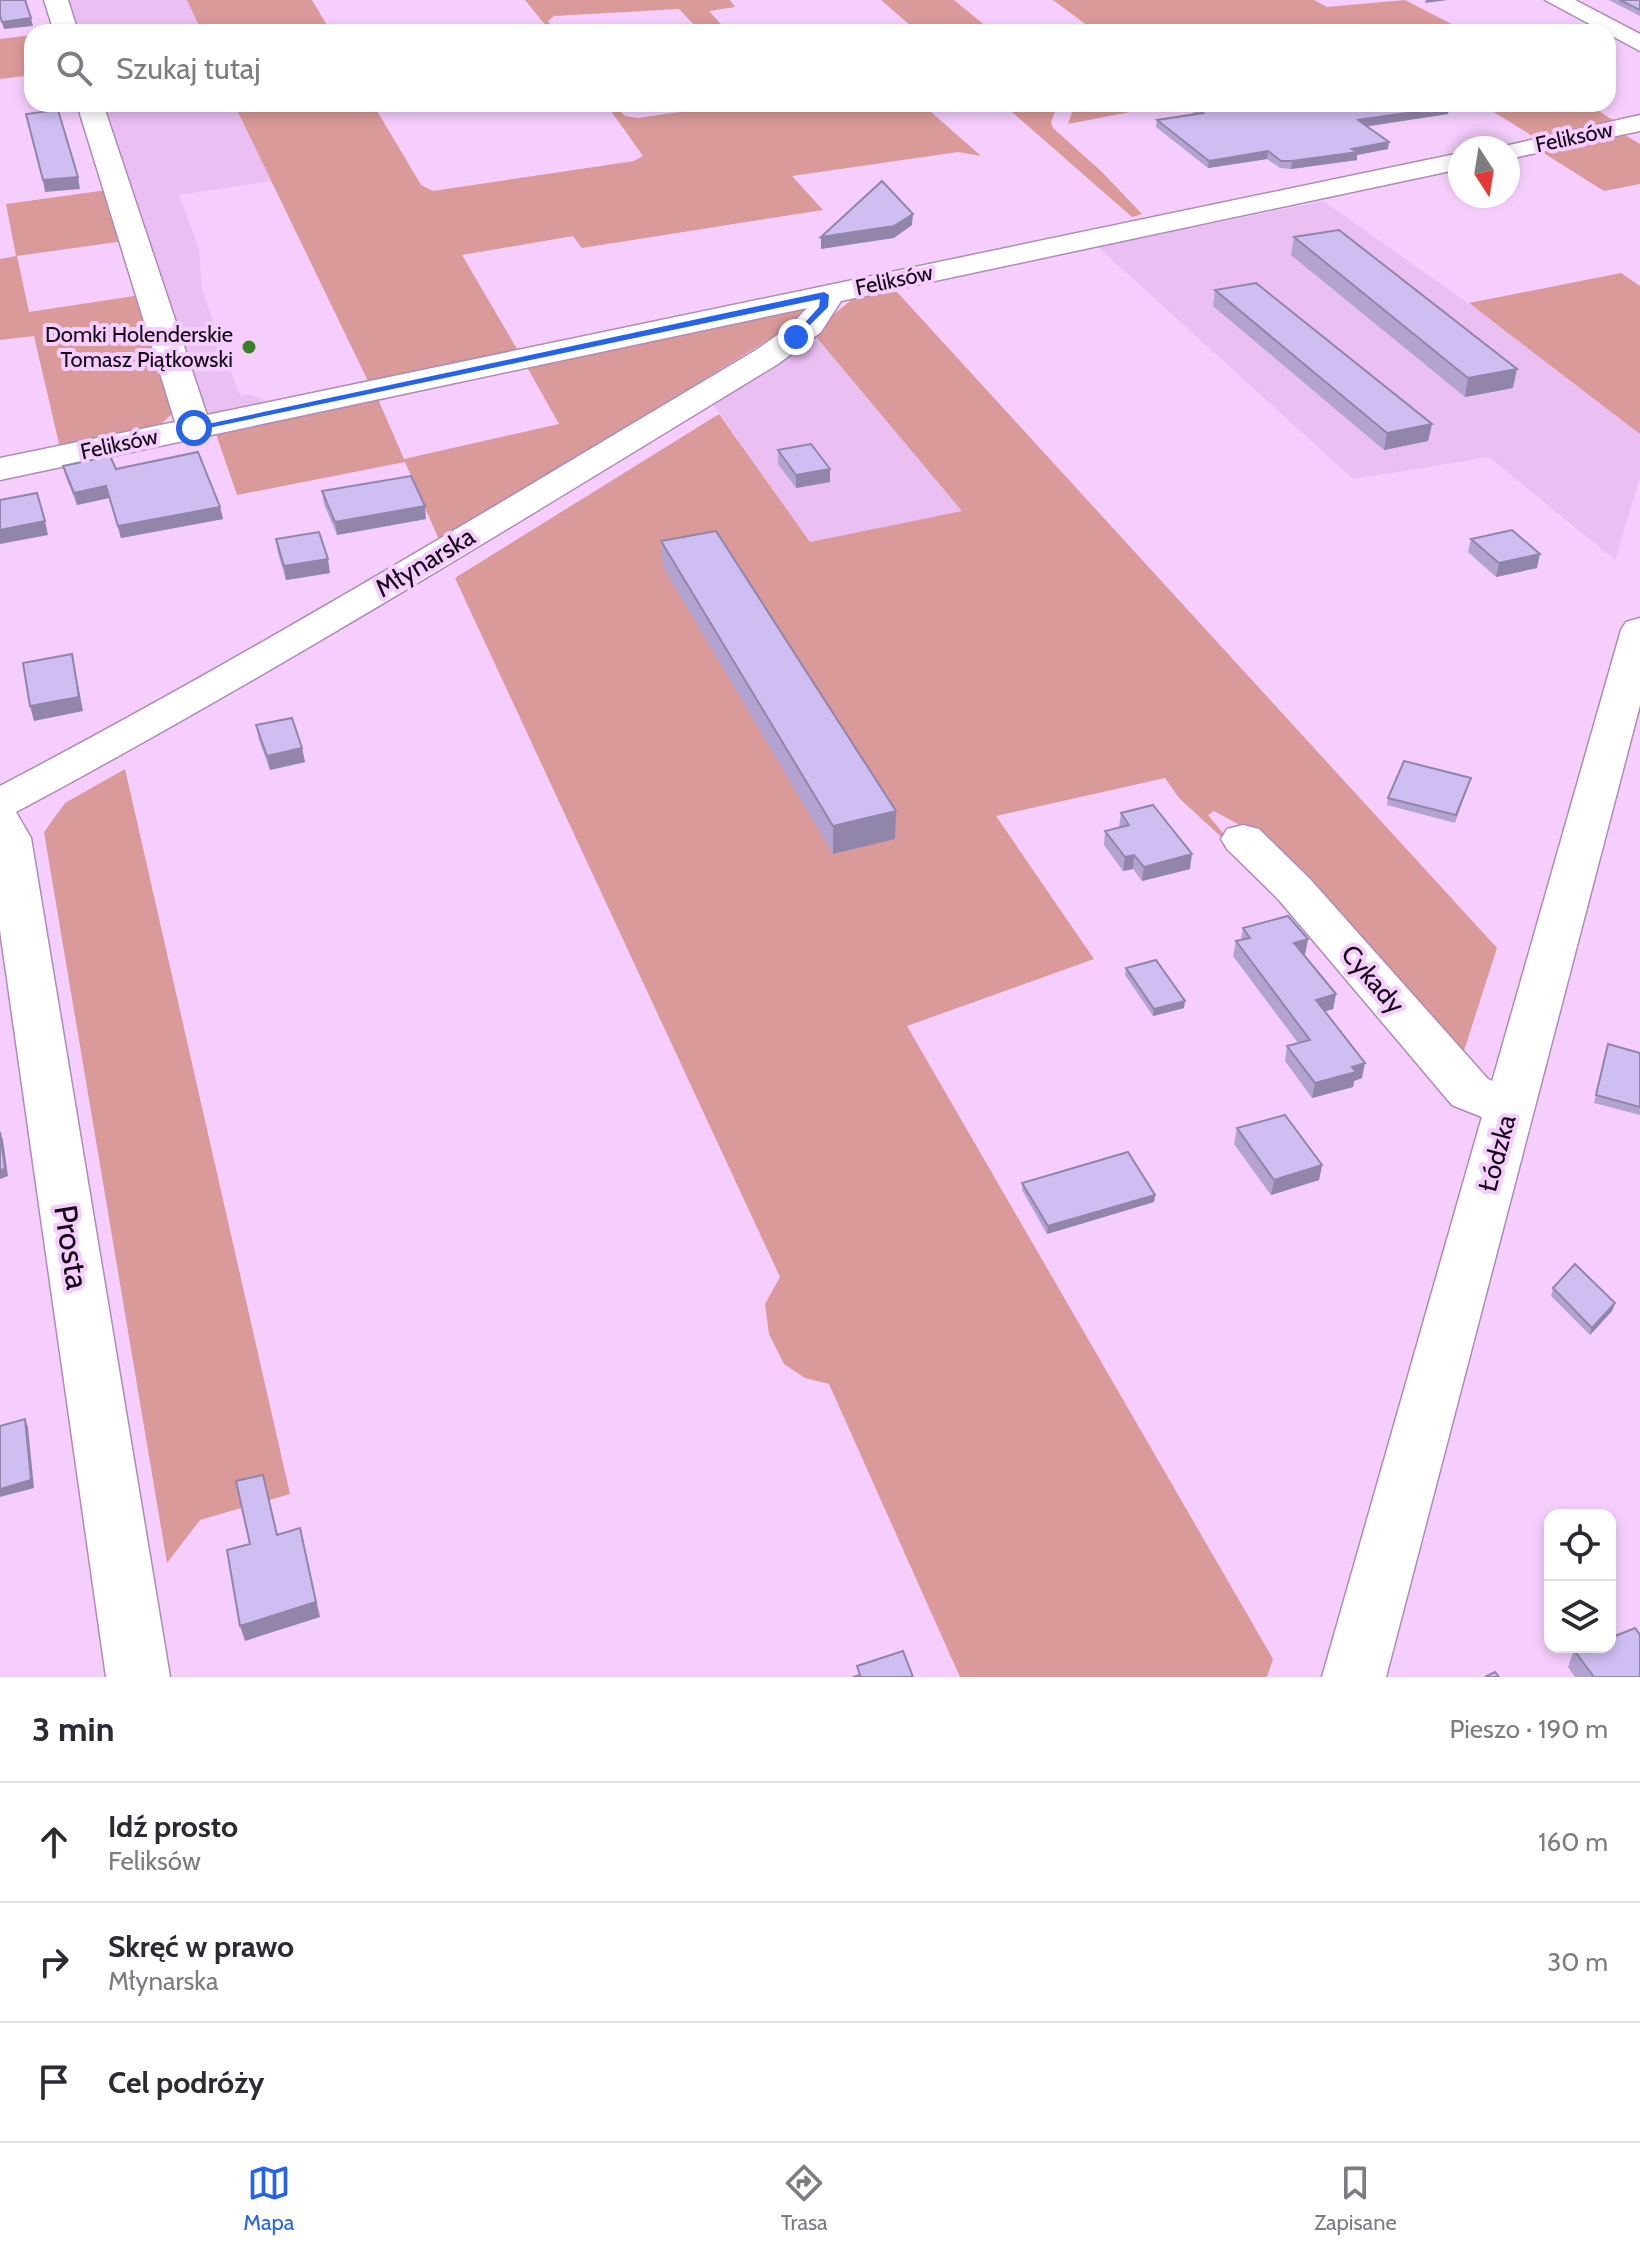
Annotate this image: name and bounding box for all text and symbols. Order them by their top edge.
search box [24,24,1616,112]
icon: search [52,46,96,90]
text: Szukaj tutaj [116,50,261,87]
street label: Feliksów [1533,116,1615,158]
north arrow [1448,136,1520,208]
street label: Feliksów [853,259,935,301]
route end [778,319,814,355]
place label: Domki Holenderskie Tomasz Piątkowski [45,321,233,373]
marker: Domki Holenderskie Tomasz Piątkowski [240,338,258,356]
route start [176,410,212,446]
street label: Feliksów [78,423,160,465]
street label: Młynarska [369,520,481,604]
street label: Cykady [1335,938,1411,1020]
street label: Łódzka [1471,1111,1523,1195]
street label: Prosta [46,1202,98,1293]
map controls [1544,1509,1616,1653]
button: locate [1544,1509,1616,1581]
button: layers [1544,1581,1616,1653]
text: 3 min [32,1708,114,1750]
text: Pieszo · 190 m [1450,1713,1608,1745]
text: Idź prosto [108,1808,238,1845]
icon: ahead [32,1820,76,1864]
text: 160 m [1538,1826,1608,1858]
text: Feliksów [108,1845,201,1877]
text: Skręć w prawo [108,1928,294,1965]
icon: right [32,1940,76,1984]
text: 30 m [1547,1946,1608,1978]
text: Młynarska [108,1965,218,1997]
icon: arrive [32,2060,76,2104]
text: Cel podróży [108,2064,264,2101]
tab: Mapa [243,2161,294,2236]
tab: Trasa [781,2161,828,2236]
tab: Zapisane [1314,2161,1397,2236]

